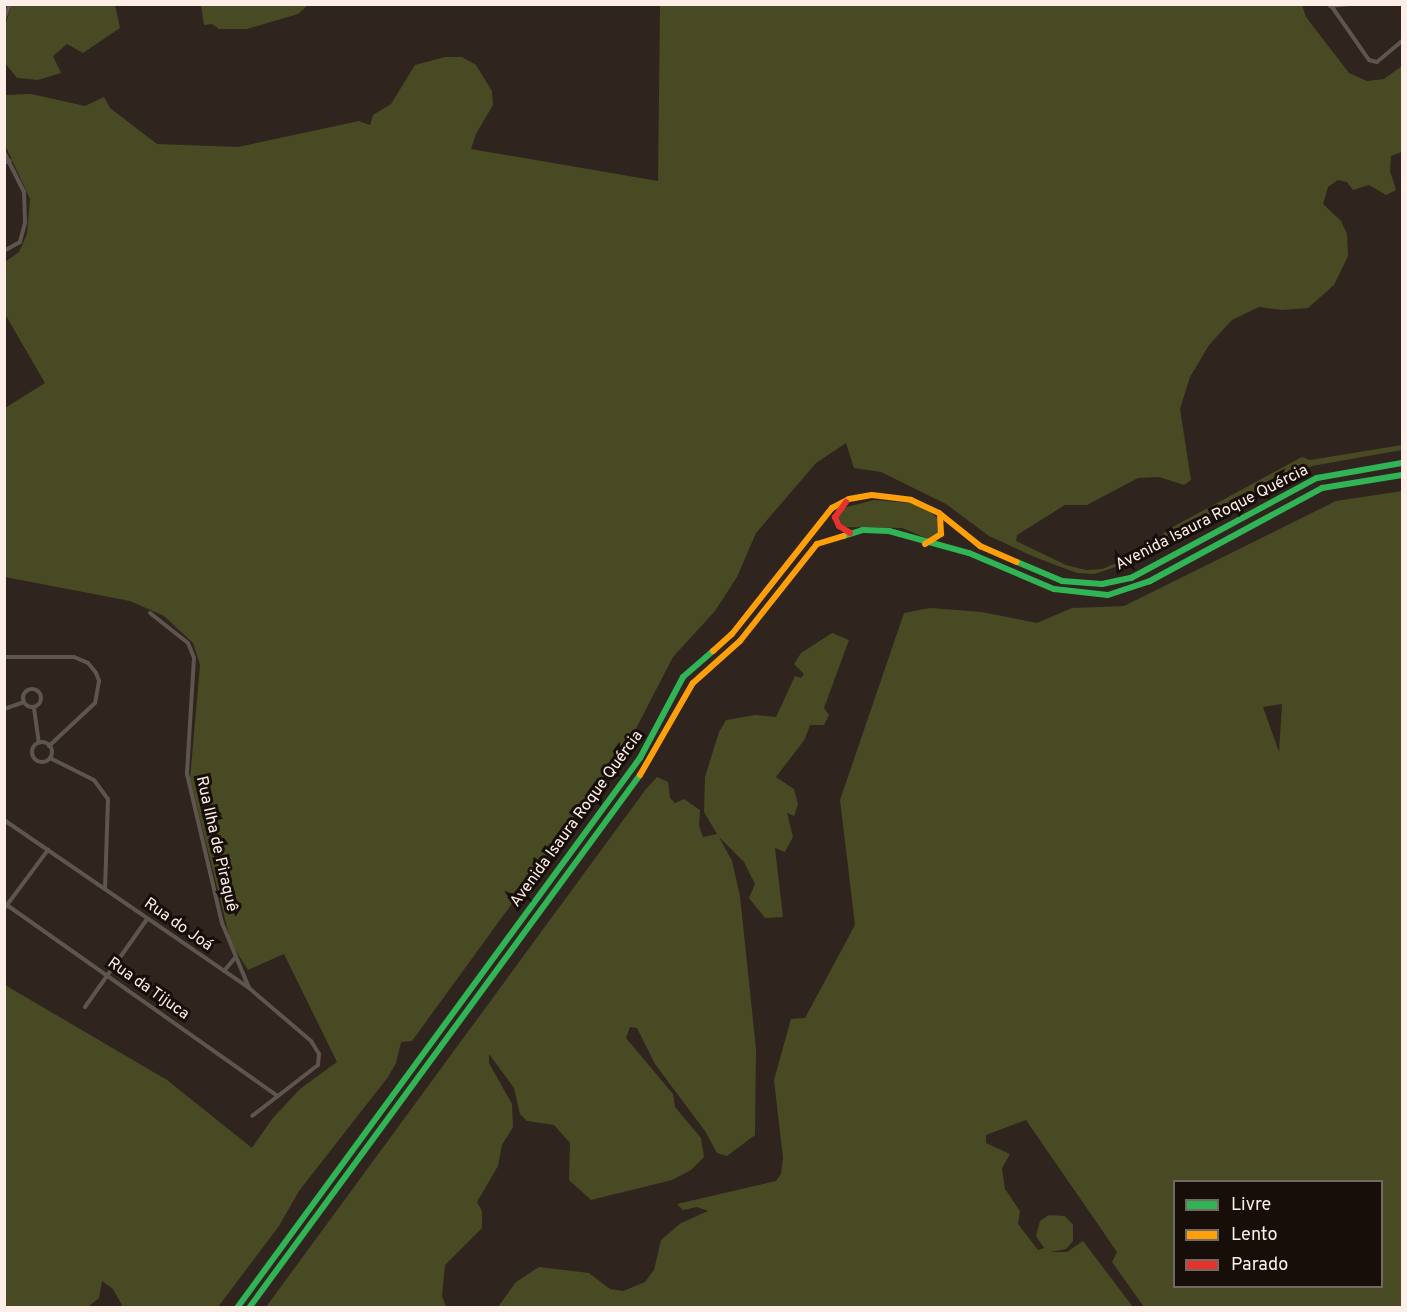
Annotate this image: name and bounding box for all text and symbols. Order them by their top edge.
street label: Avenida Isaura Roque Quércia [1112,461,1312,575]
street label: Avenida Isaura Roque Quércia [506,727,648,911]
street label: Rua Ilha de Piraquê [191,774,241,914]
street label: Rua do Joá [140,894,216,956]
street label: Rua da Tijuca [103,954,193,1024]
legend [1173,1180,1383,1288]
text: Livre [1231,1194,1271,1217]
text: Lento [1231,1224,1277,1247]
text: Parado [1231,1254,1288,1277]

